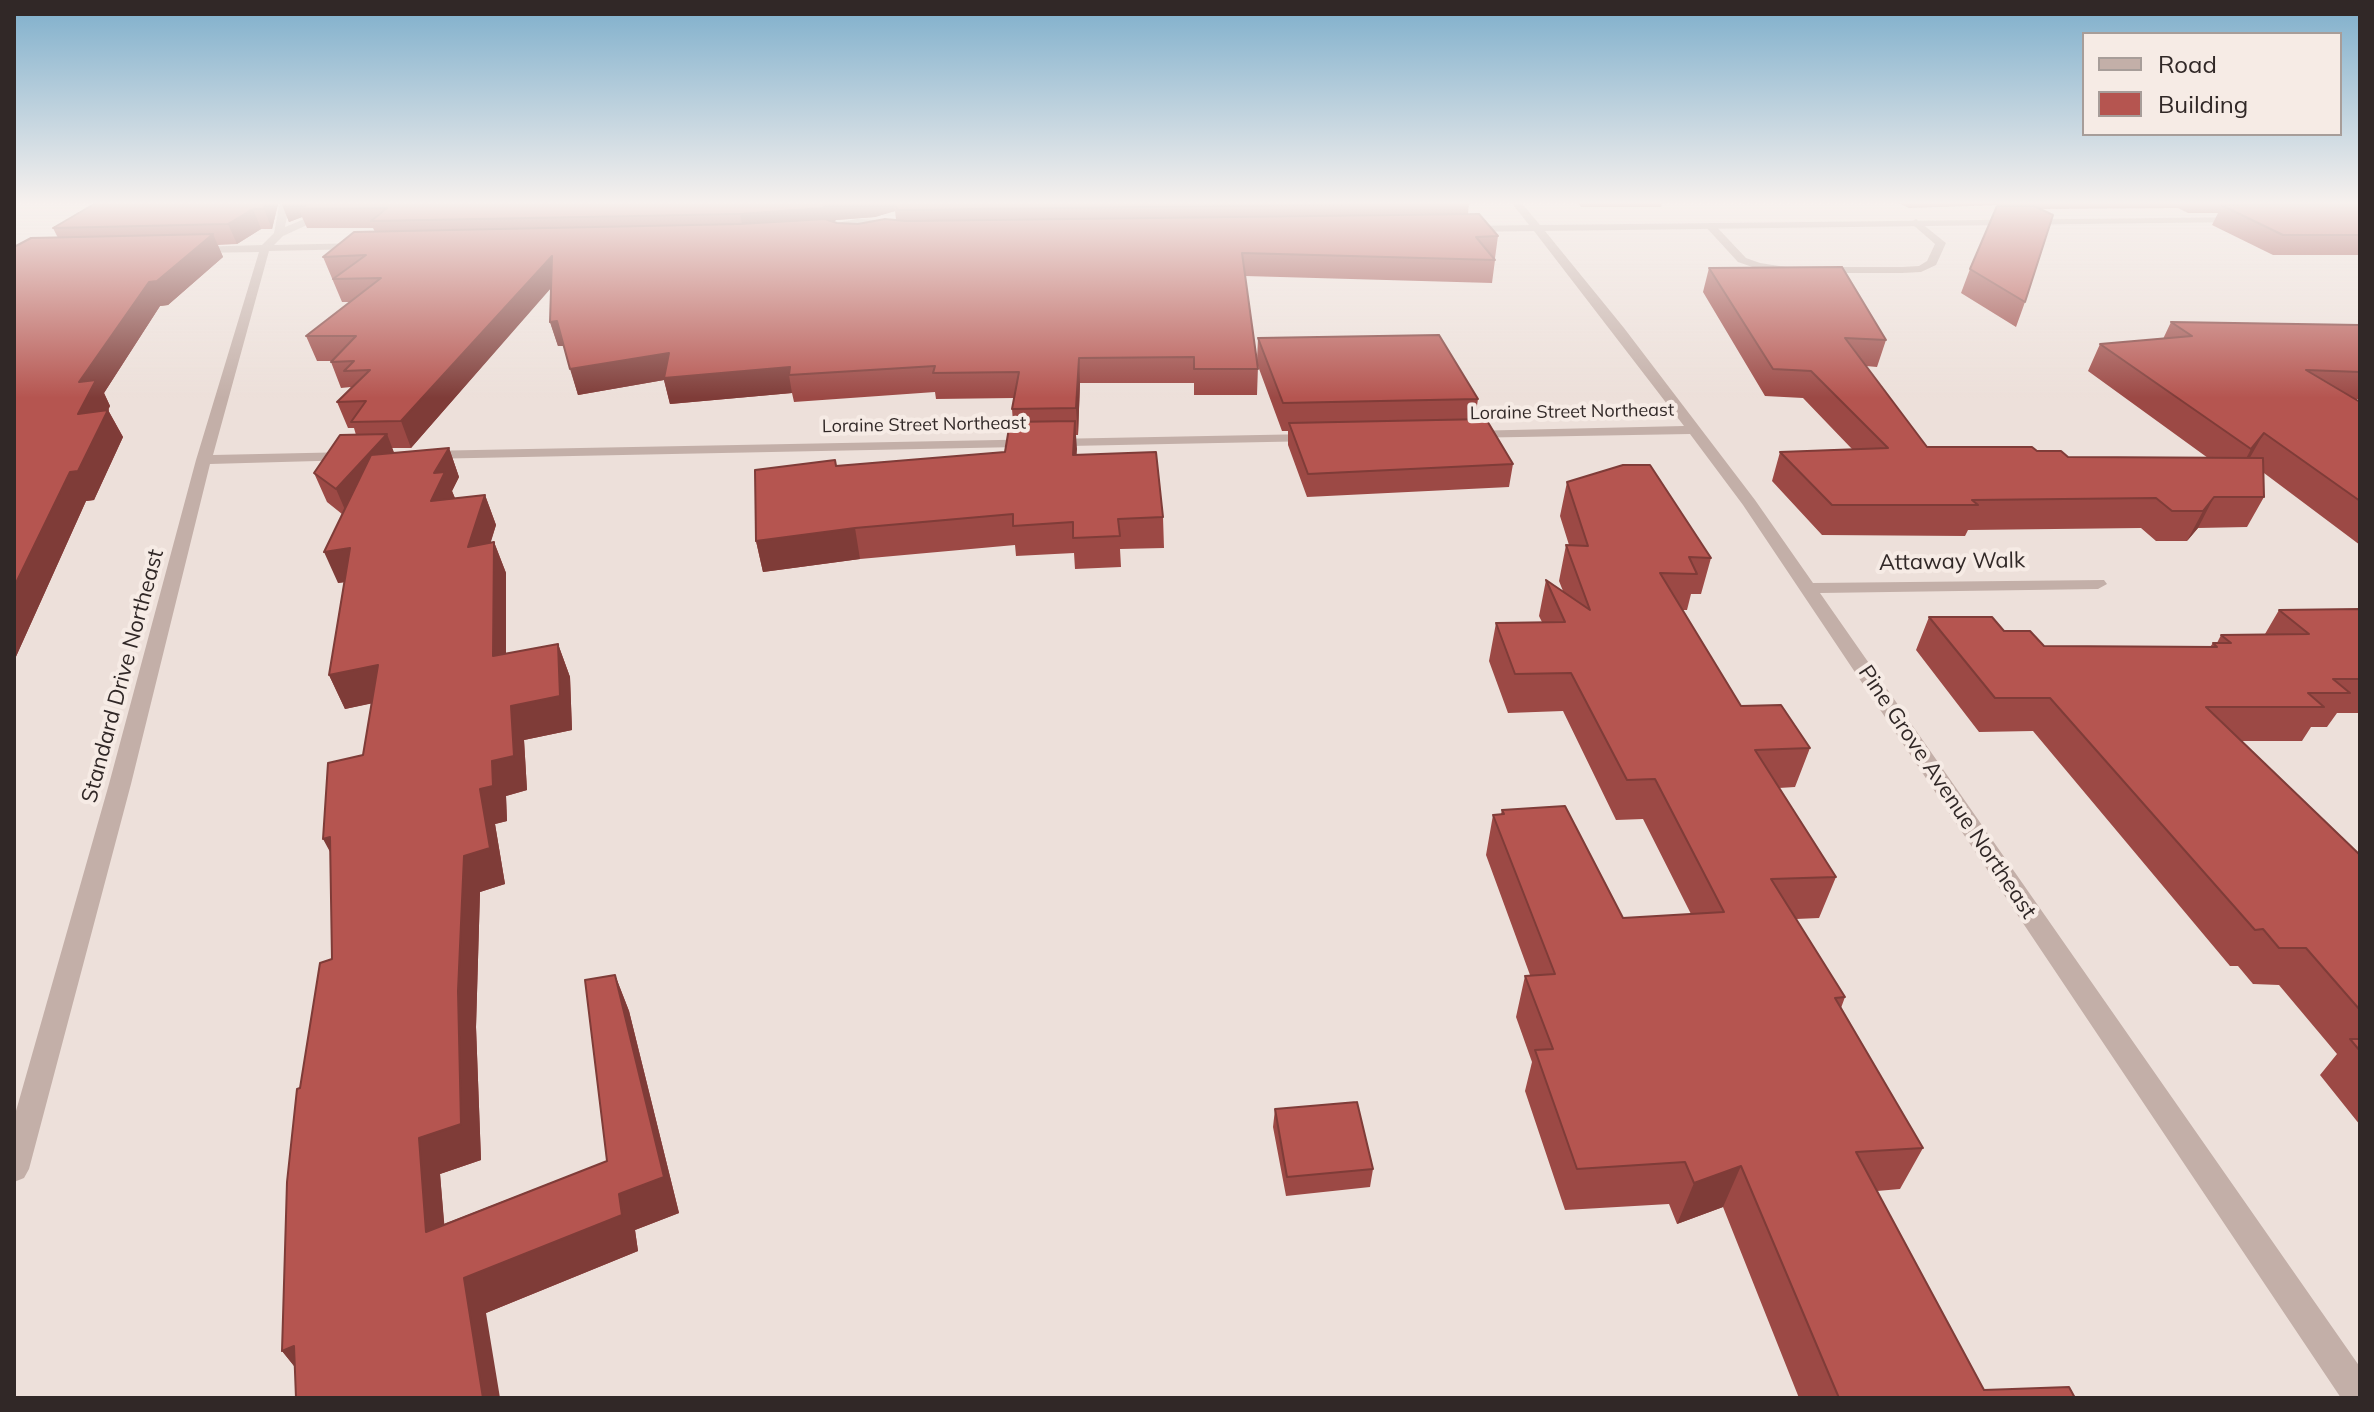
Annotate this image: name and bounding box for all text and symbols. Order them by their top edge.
legend [2082,32,2342,136]
text: Road [2158,49,2217,79]
text: Building [2158,89,2248,119]
street label: Loraine Street Northeast [1470,399,1674,425]
street label: Loraine Street Northeast [822,412,1026,438]
street label: Standard Drive Northeast [76,546,170,806]
street label: Attaway Walk [1879,548,2025,576]
street label: Pine Grove Avenue Northeast [1852,660,2042,924]

